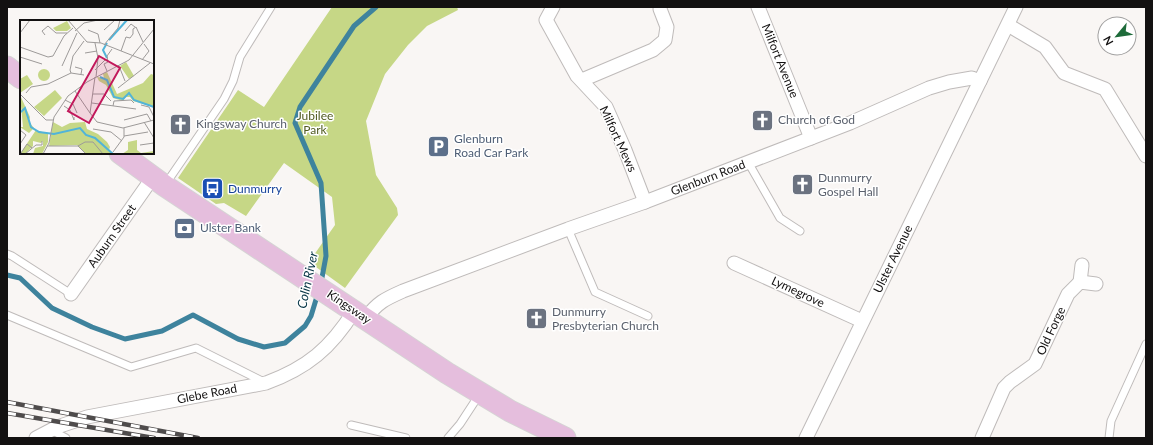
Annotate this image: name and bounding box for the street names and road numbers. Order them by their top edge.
street label: Milfort Avenue [759,22,802,100]
street label: Milfort Mews [597,103,640,174]
street label: Glenburn Road [668,156,747,199]
street label: Auburn Street [84,201,139,270]
street label: Ulster Avenue [870,222,915,295]
street label: Lymegrove [769,273,827,310]
street label: Kingsway [324,286,375,327]
street label: Old Forge [1033,304,1068,357]
street label: Glebe Road [176,380,238,407]

